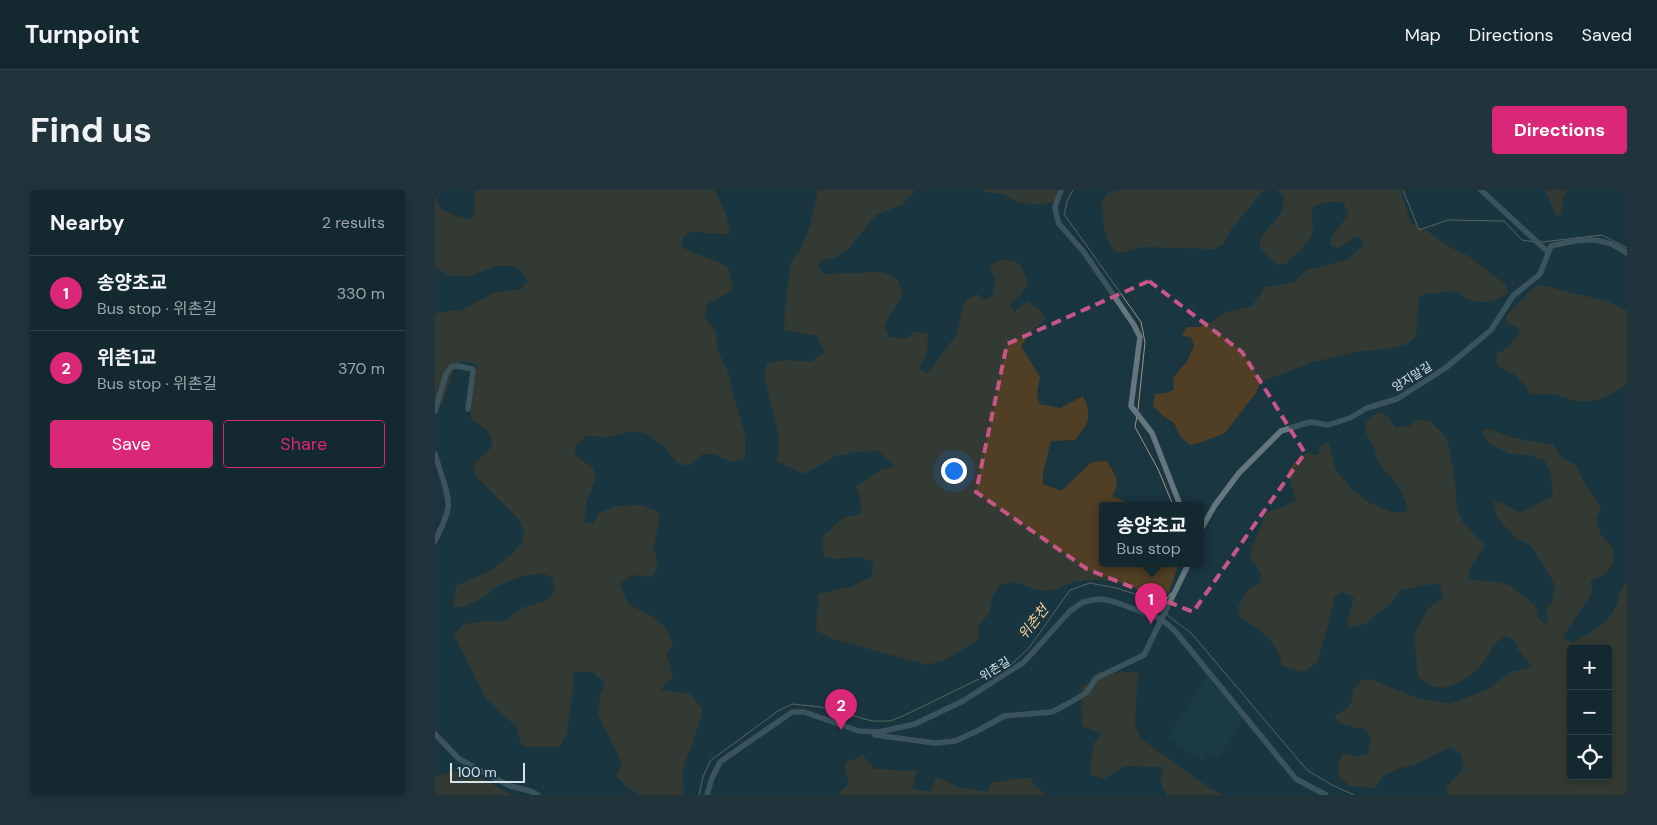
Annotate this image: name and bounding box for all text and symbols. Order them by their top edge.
text: Turnpoint [25,19,140,50]
text: Map [1405,23,1441,47]
text: Directions [1469,23,1554,47]
text: Saved [1582,23,1632,47]
button: Directions [1492,106,1627,154]
text: Find us [30,107,152,153]
text: Nearby [50,209,124,237]
text: 2 results [322,212,385,233]
text: 송양초교 [97,270,167,295]
text: 1 [63,283,69,304]
text: 330 m [337,283,385,304]
text: Bus stop · 위촌길 [97,298,217,319]
text: 위촌1교 [97,345,156,370]
text: 2 [61,358,71,379]
text: 370 m [338,358,385,379]
street label: 양지말길 [1389,359,1435,395]
text: Bus stop · 위촌길 [97,373,217,394]
button: Save [50,420,213,468]
button: Share [223,420,385,468]
your location [941,458,967,484]
popup [1099,502,1204,567]
text: 송양초교 [1117,513,1186,538]
text: Bus stop [1117,538,1181,559]
pin: 1 [1135,583,1167,624]
water label: 위촌천 [1014,600,1053,643]
map controls [1567,645,1612,780]
button: + [1567,645,1612,690]
street label: 위촌길 [977,653,1013,685]
pin: 2 [825,689,857,730]
button: − [1567,690,1612,735]
button: locate [1567,735,1612,780]
scale bar [450,760,525,783]
text: 100 m [457,763,497,781]

